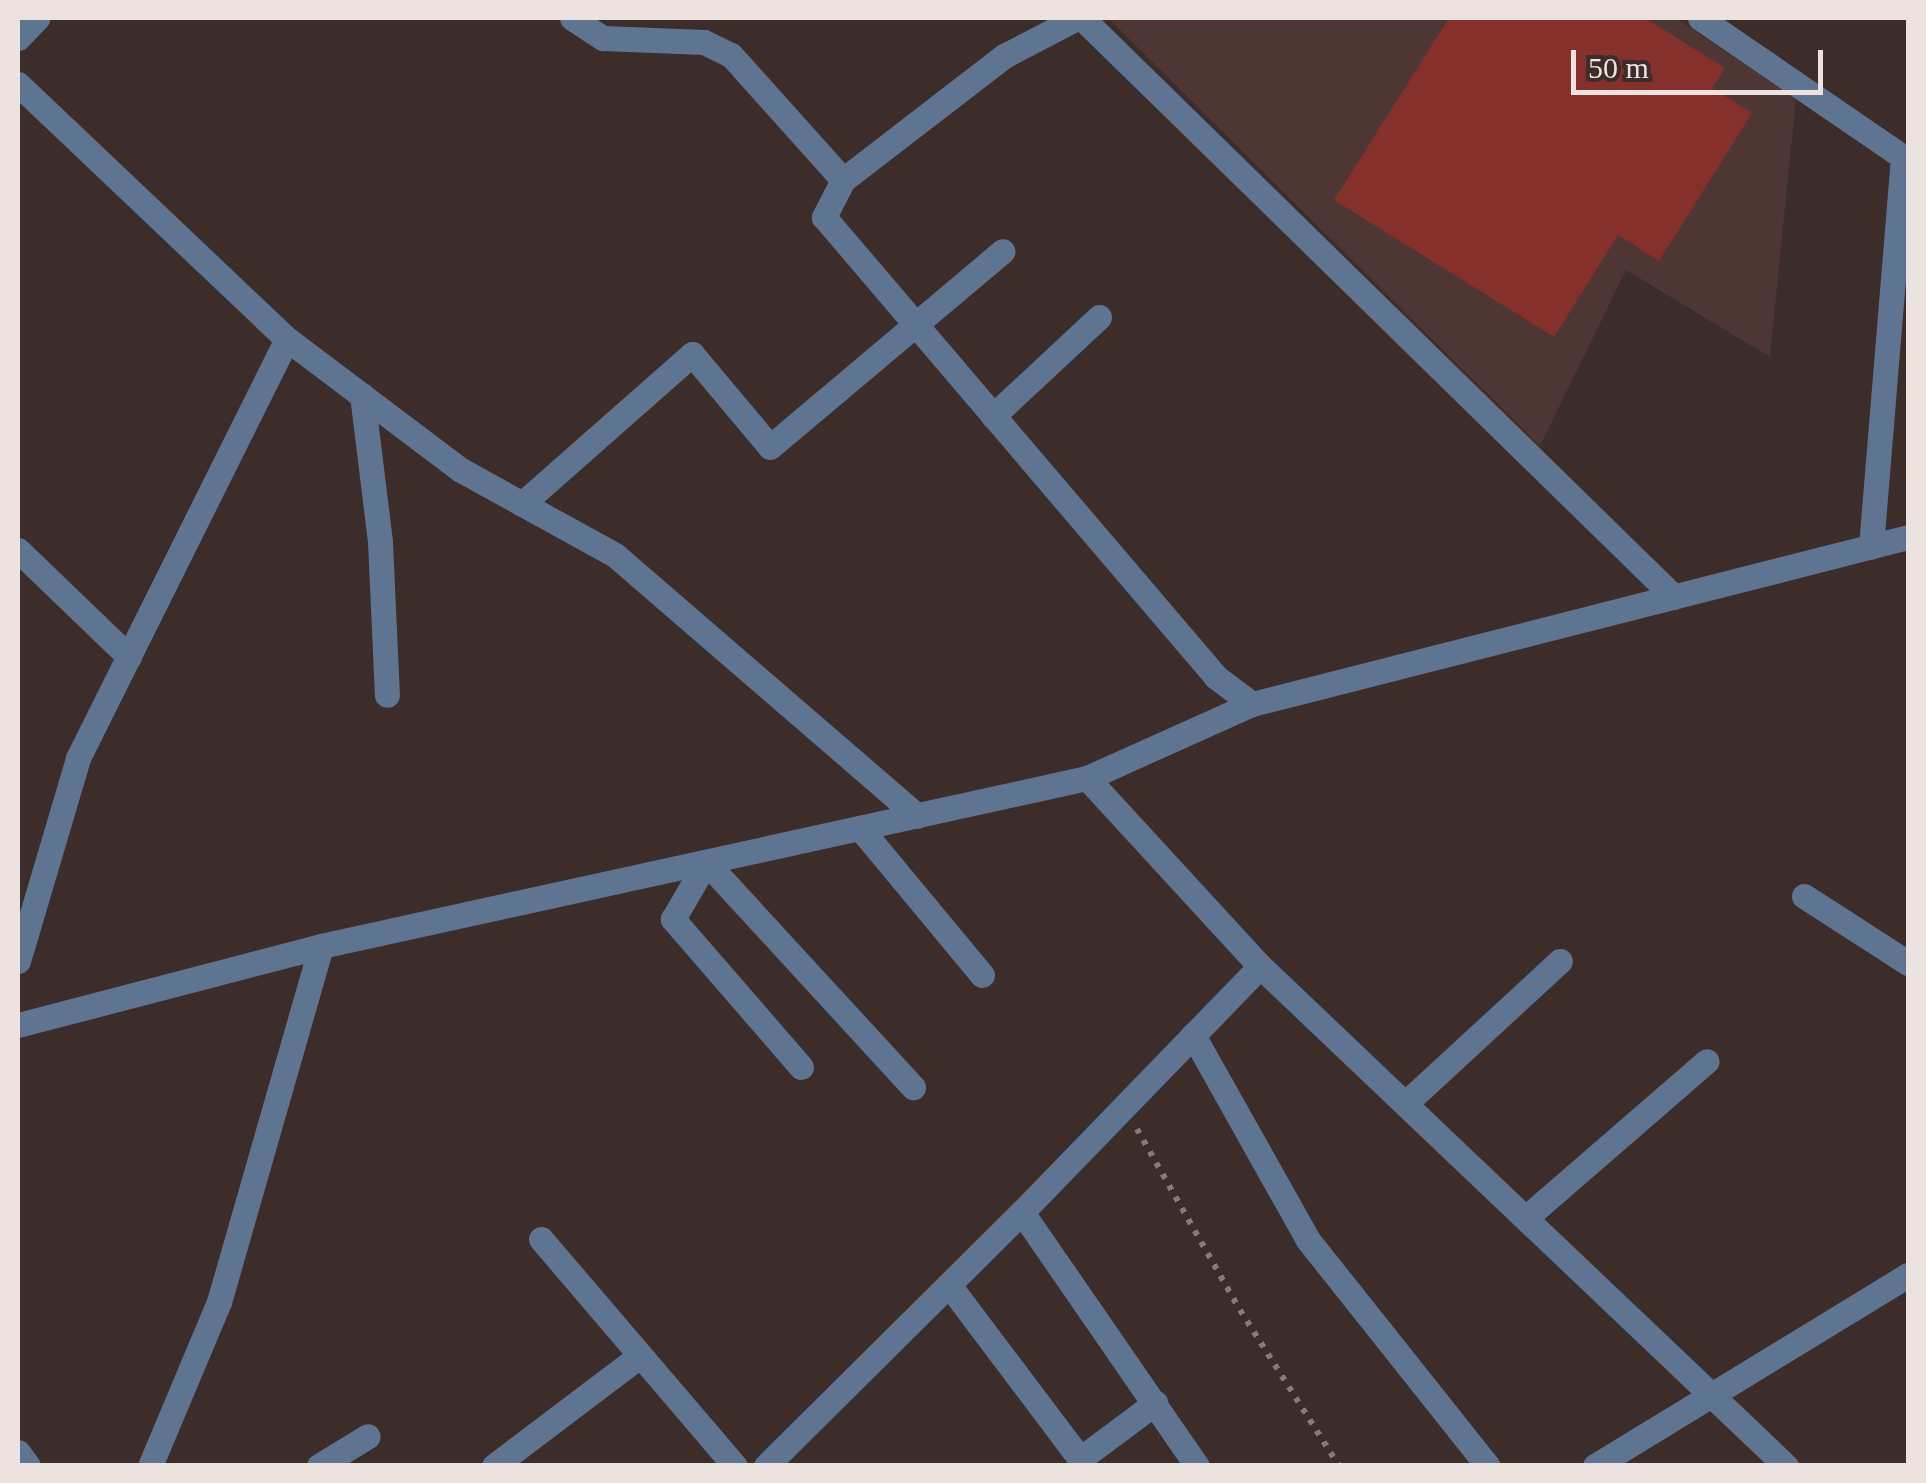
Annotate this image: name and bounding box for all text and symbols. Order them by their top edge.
scale bar [1576,30,1828,92]
text: 50 m [1588,51,1649,84]

